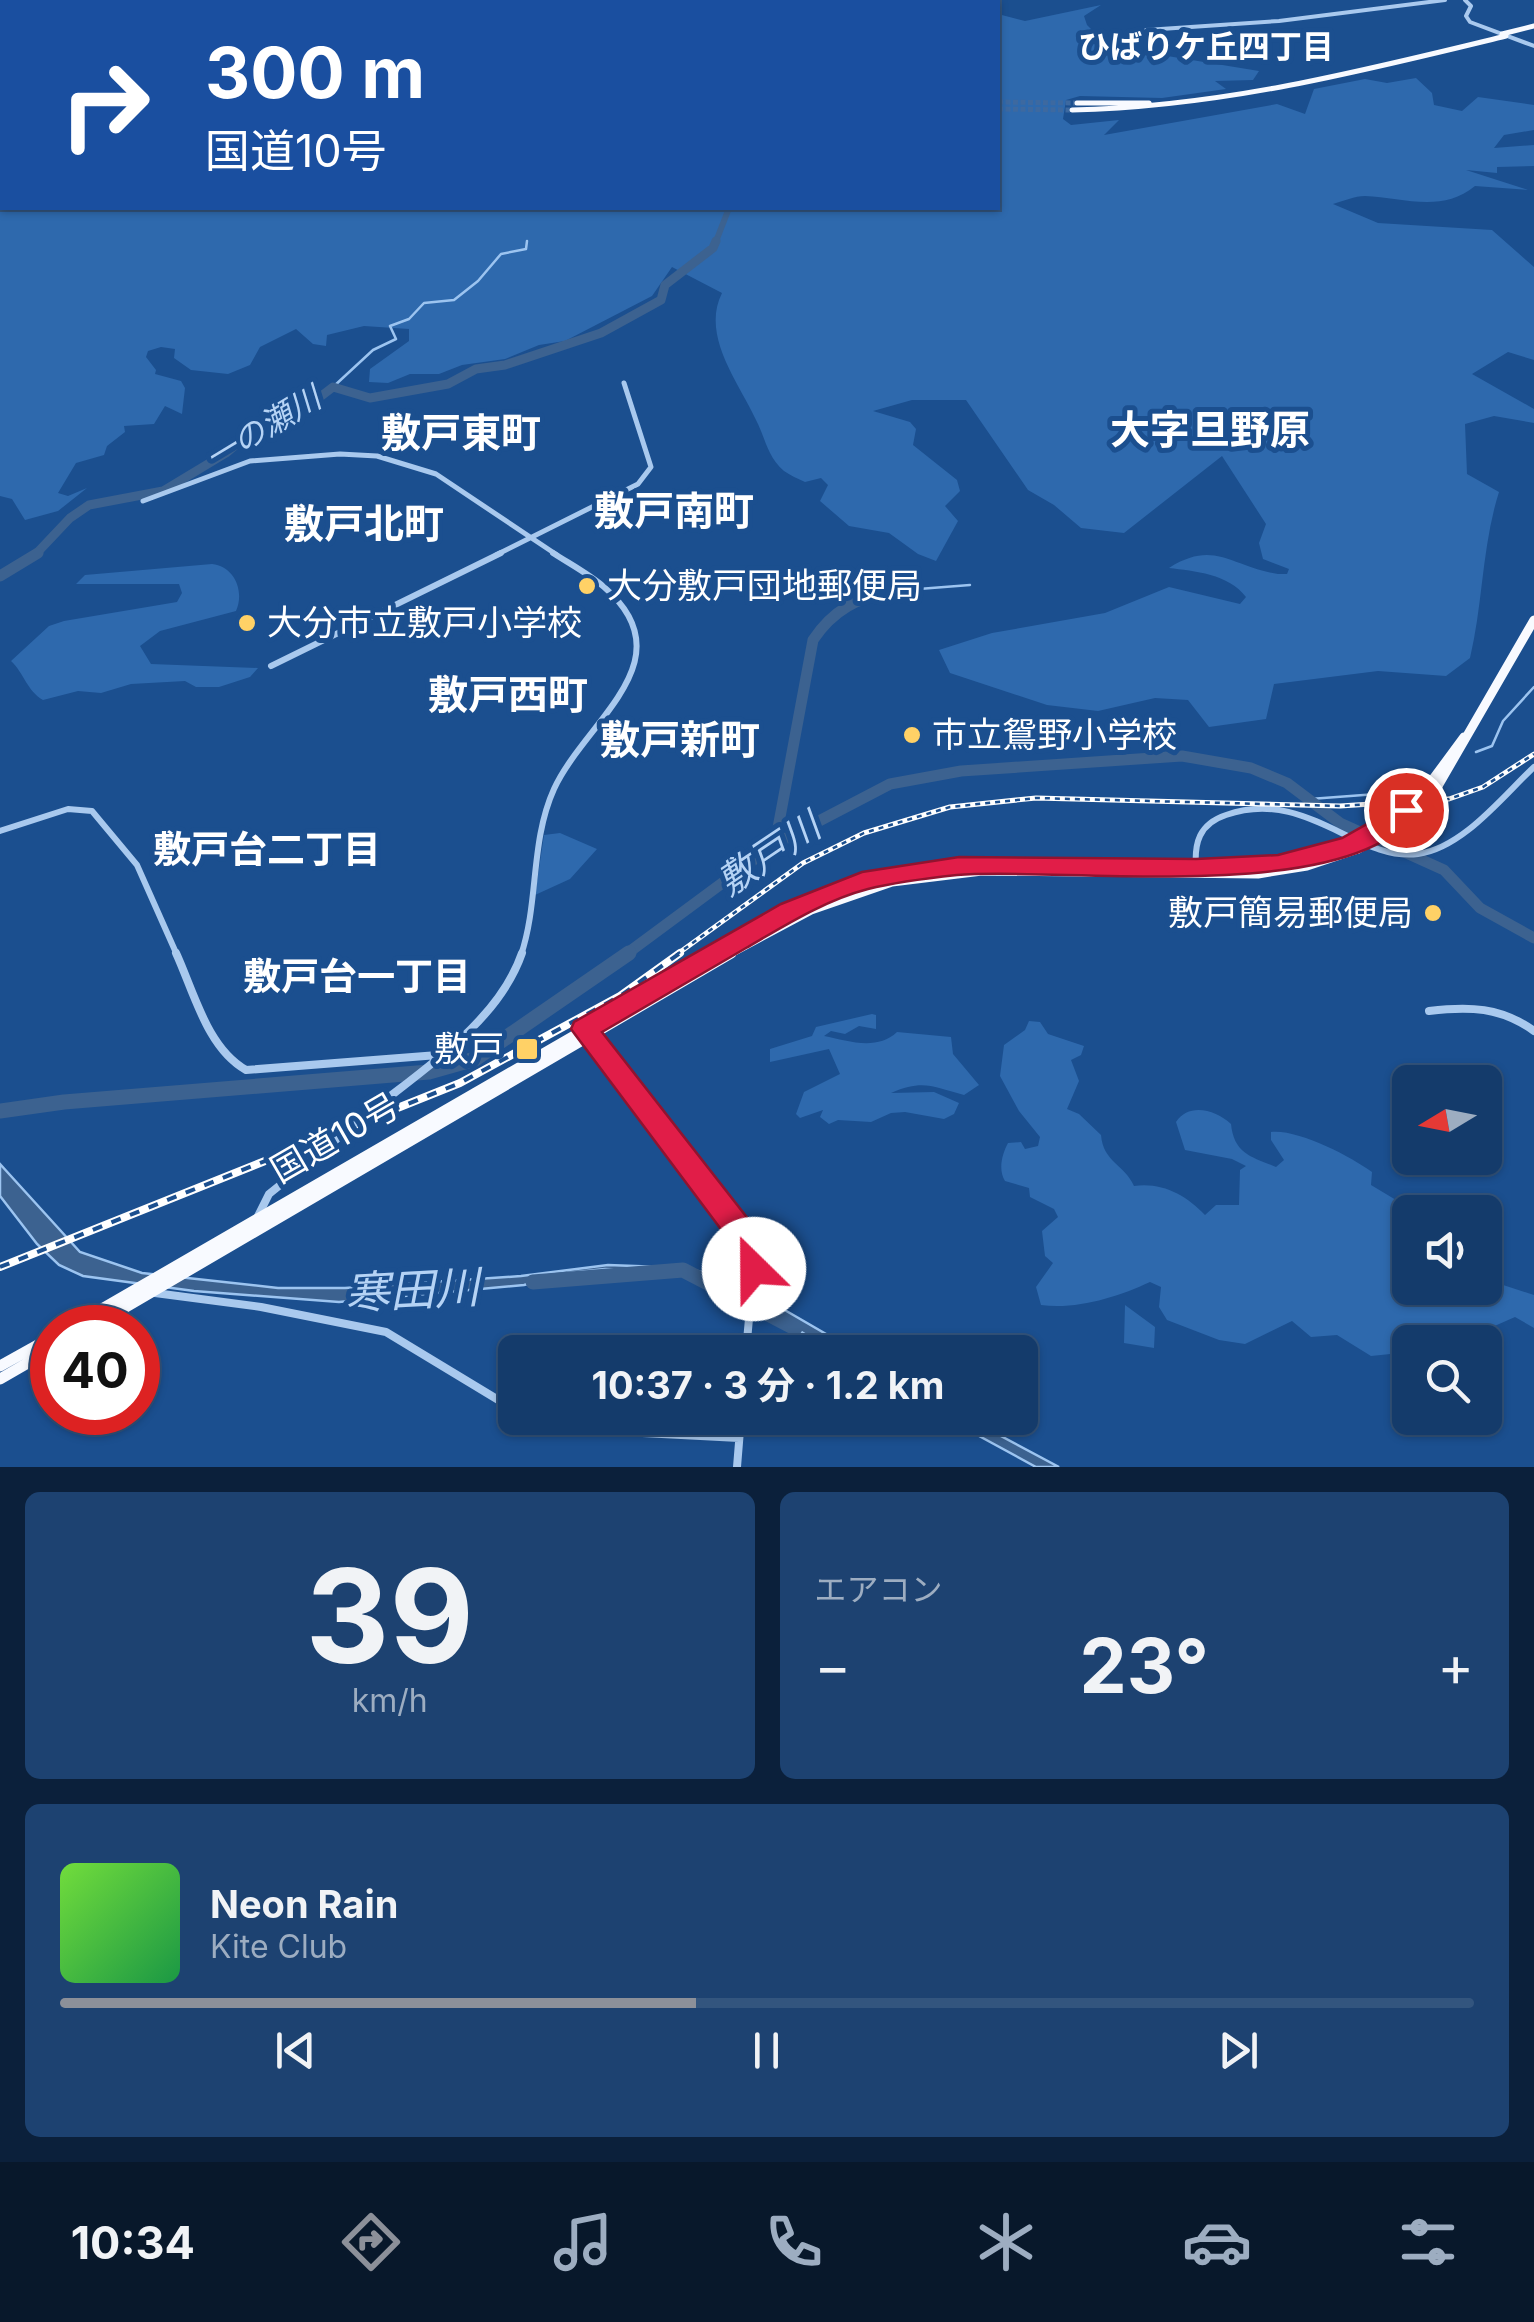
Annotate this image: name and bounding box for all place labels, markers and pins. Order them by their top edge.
place label: 大分敷戸団地郵便局 [607,564,922,606]
marker: 大分敷戸団地郵便局 [576,575,598,597]
place label: 大分市立敷戸小学校 [267,601,582,643]
marker: 大分市立敷戸小学校 [236,612,258,634]
place label: 市立鴛野小学校 [932,713,1177,755]
marker: 市立鴛野小学校 [901,724,923,746]
pin [1364,768,1449,853]
place label: 敷戸簡易郵便局 [1168,891,1413,933]
marker: 敷戸簡易郵便局 [1422,902,1444,924]
place label: 敷戸 [434,1027,504,1069]
marker: 敷戸 [514,1036,540,1062]

